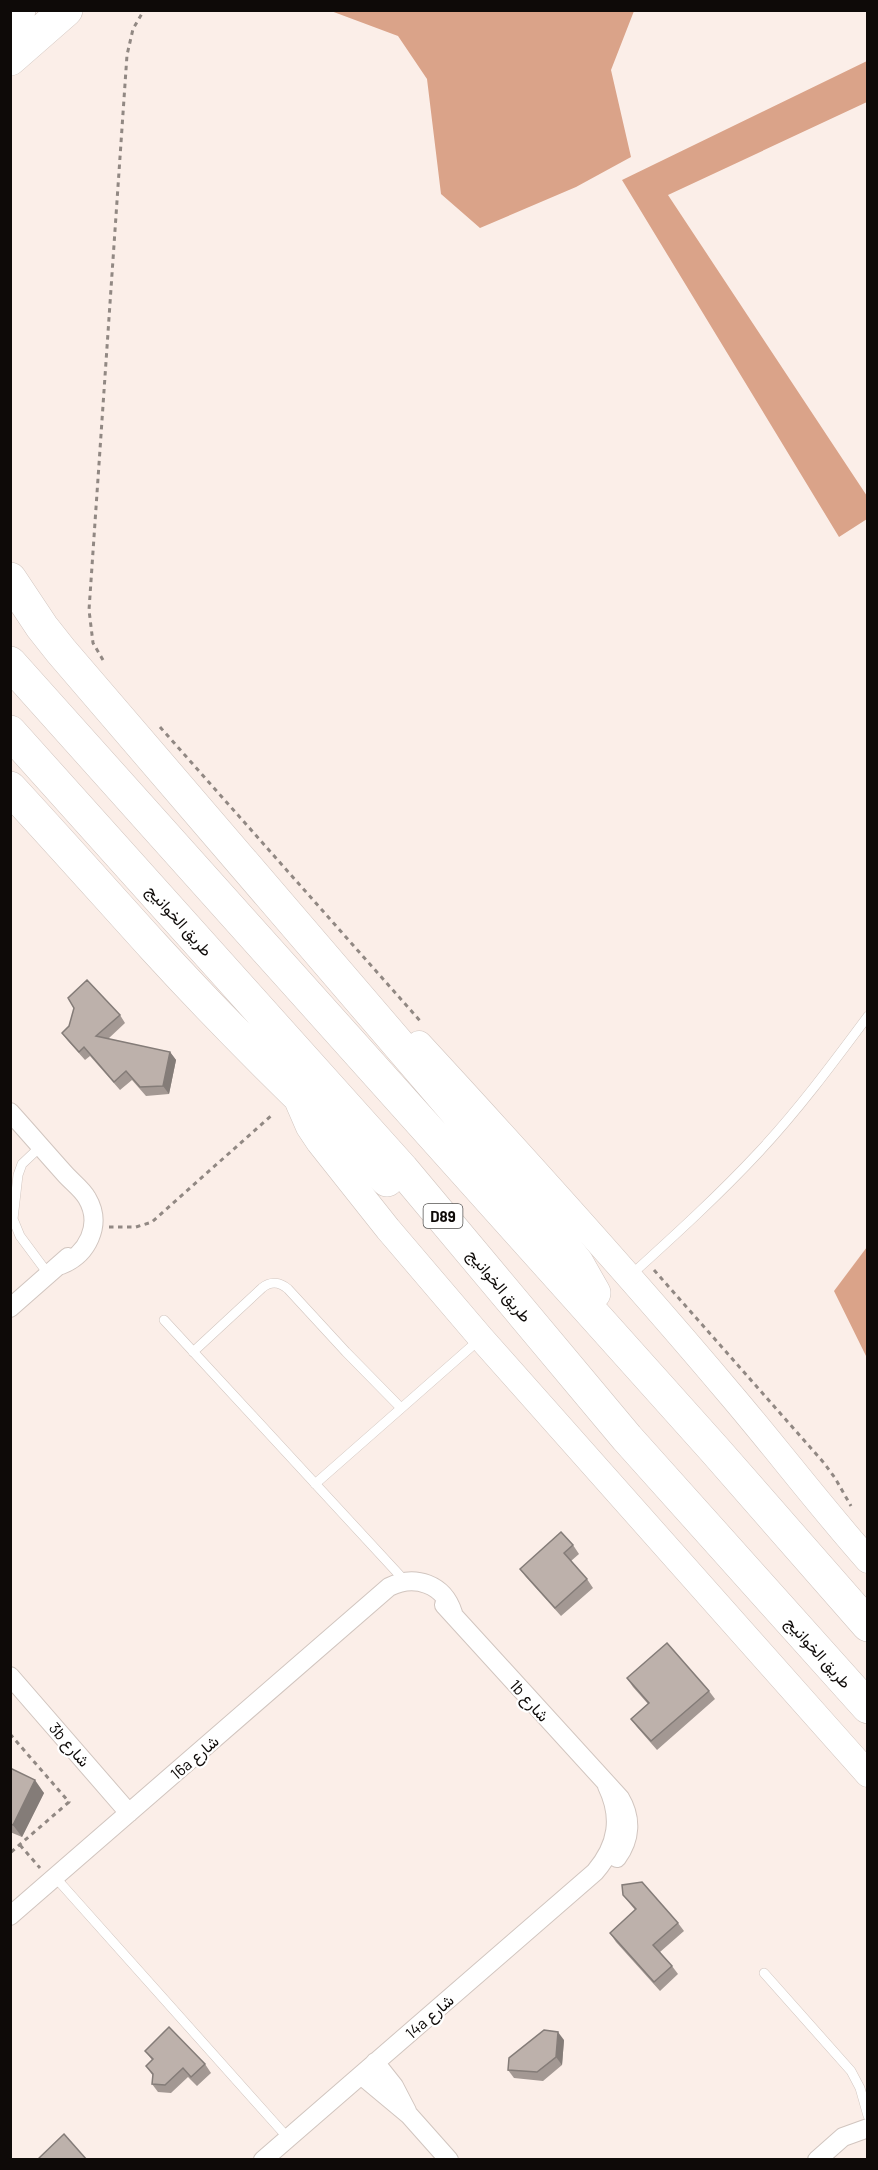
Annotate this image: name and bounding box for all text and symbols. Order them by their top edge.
street label: طريق الخوانيج [141,880,217,962]
road number: D89 [424,1204,462,1228]
street label: طريق الخوانيج [462,1245,536,1327]
street label: طريق الخوانيج [780,1612,856,1694]
street label: 1b شارع [504,1675,554,1727]
street label: 3b شارع [43,1718,94,1772]
street label: 16a شارع [166,1731,224,1785]
street label: 14a شارع [401,1990,459,2044]

